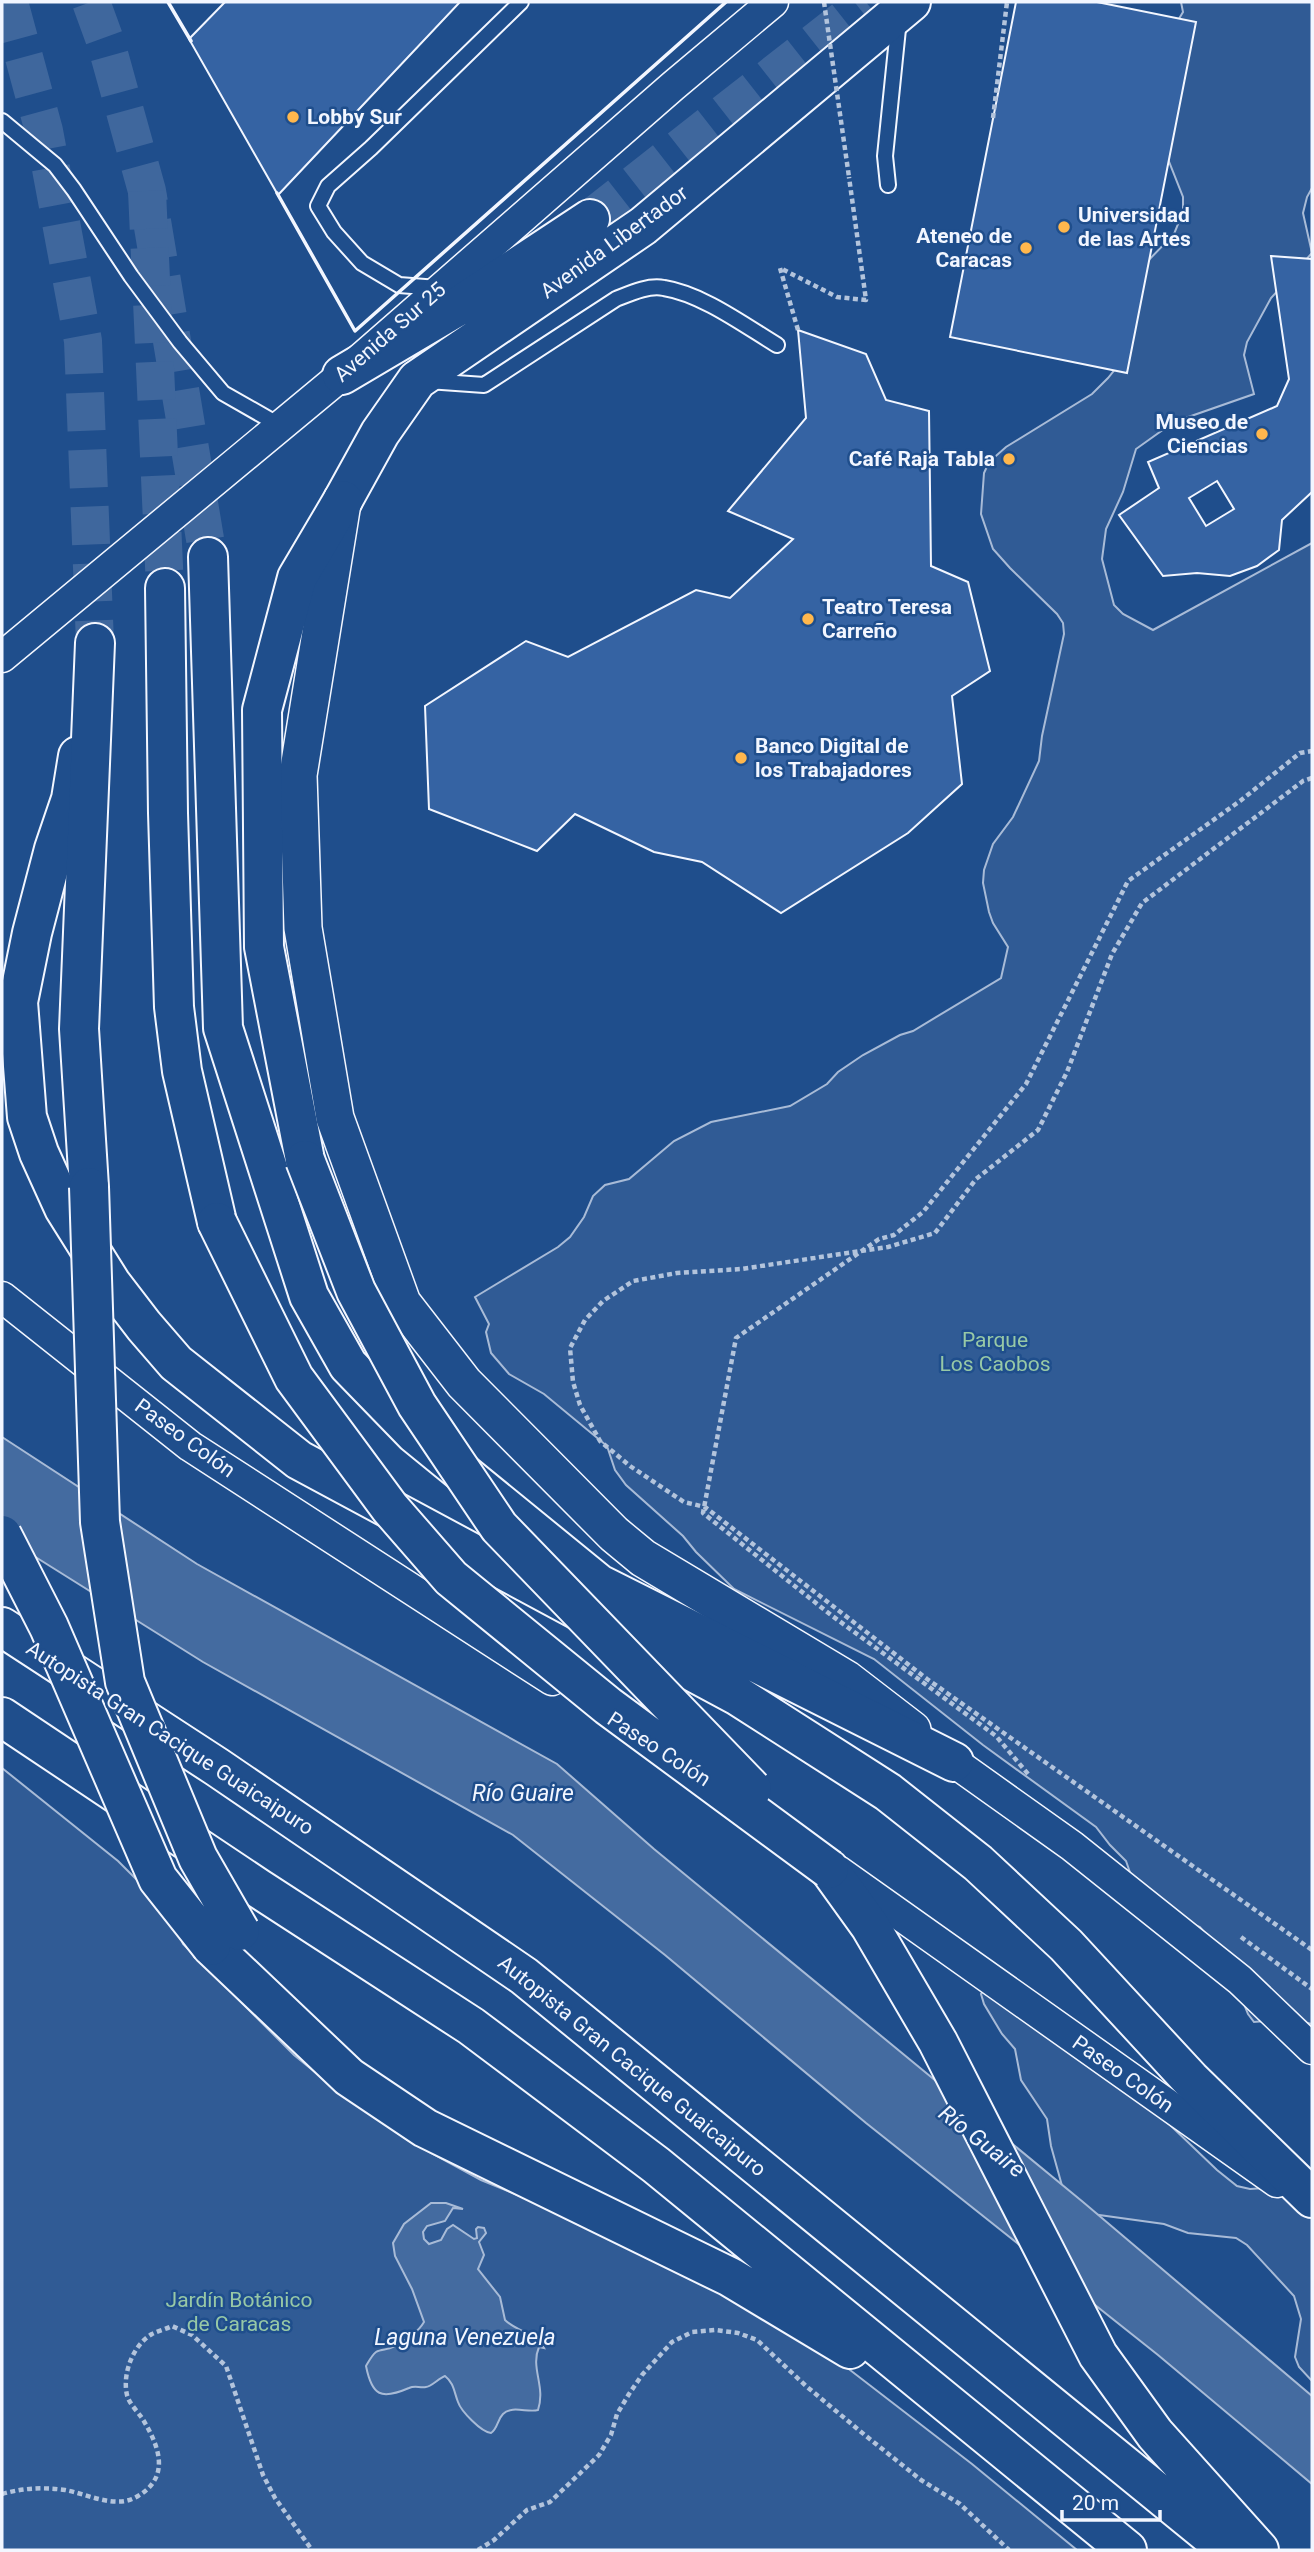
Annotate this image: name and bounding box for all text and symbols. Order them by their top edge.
place label: Lobby Sur [307,105,402,129]
marker: Lobby Sur [285,109,301,125]
street label: Avenida Libertador [536,181,692,303]
place label: Universidad de las Artes [1078,203,1191,251]
marker: Universidad de las Artes [1056,219,1072,235]
place label: Ateneo de Caracas [916,224,1012,272]
marker: Ateneo de Caracas [1018,240,1034,256]
street label: Avenida Sur 25 [329,277,451,387]
place label: Museo de Ciencias [1155,410,1248,458]
marker: Museo de Ciencias [1254,426,1270,442]
place label: Café Raja Tabla [849,447,995,471]
marker: Café Raja Tabla [1001,451,1017,467]
place label: Teatro Teresa Carreño [822,595,952,643]
marker: Teatro Teresa Carreño [800,611,816,627]
place label: Banco Digital de los Trabajadores [755,734,912,782]
marker: Banco Digital de los Trabajadores [733,750,749,766]
park label: Parque Los Caobos [939,1328,1051,1376]
street label: Paseo Colón [130,1394,240,1482]
street label: Autopista Gran Cacique Guaicaipuro [22,1636,318,1840]
street label: Paseo Colón [603,1707,715,1791]
water label: Río Guaire [472,1780,574,1807]
street label: Autopista Gran Cacique Guaicaipuro [493,1950,771,2182]
street label: Paseo Colón [1068,2030,1178,2118]
water label: Río Guaire [933,2099,1030,2183]
park label: Jardín Botánico de Caracas [166,2288,312,2336]
water label: Laguna Venezuela [374,2324,556,2351]
scale bar [1062,2478,1160,2522]
text: 20 m [1072,2491,1119,2515]

